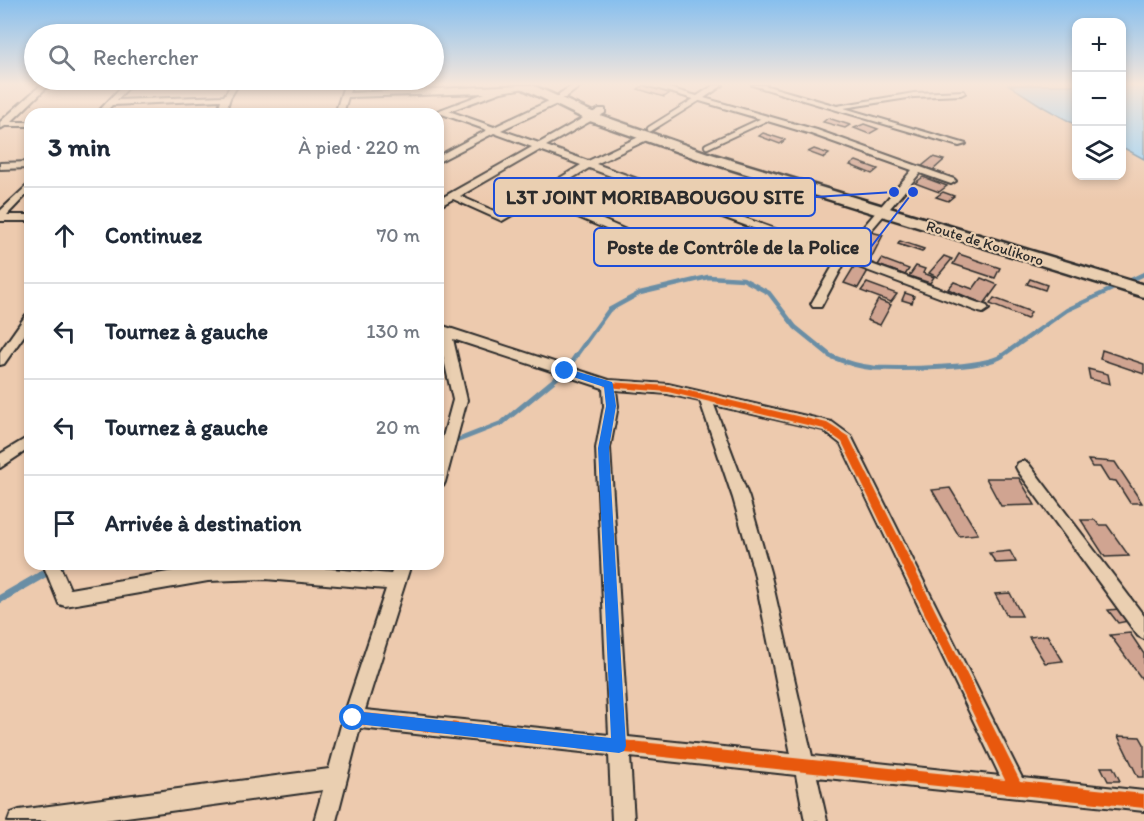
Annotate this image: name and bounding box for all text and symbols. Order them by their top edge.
map controls [1072,18,1126,180]
button: + [1072,18,1126,72]
search box [24,24,444,90]
icon: search [45,41,78,74]
text: Rechercher [93,44,198,71]
button: − [1072,72,1126,126]
button: layers [1072,126,1126,180]
text: 3 min [48,131,110,163]
text: À pied · 220 m [298,135,420,159]
callout: L3T JOINT MORIBABOUGOU SITE [494,178,815,216]
text: L3T JOINT MORIBABOUGOU SITE [506,185,804,209]
street label: Route de Koulikoro [924,217,1046,269]
icon: ahead [48,219,81,252]
text: Continuez [105,222,202,249]
text: 70 m [376,223,420,247]
callout: Poste de Contrôle de la Police [594,228,871,266]
text: Poste de Contrôle de la Police [607,235,860,259]
icon: left [48,315,81,348]
text: Tournez à gauche [105,318,268,345]
text: 130 m [366,319,420,343]
route end [551,357,577,383]
icon: left [48,411,81,444]
text: Tournez à gauche [105,414,268,441]
text: 20 m [376,415,420,439]
icon: arrive [48,507,81,540]
text: Arrivée à destination [105,510,301,537]
route start [339,704,365,730]

